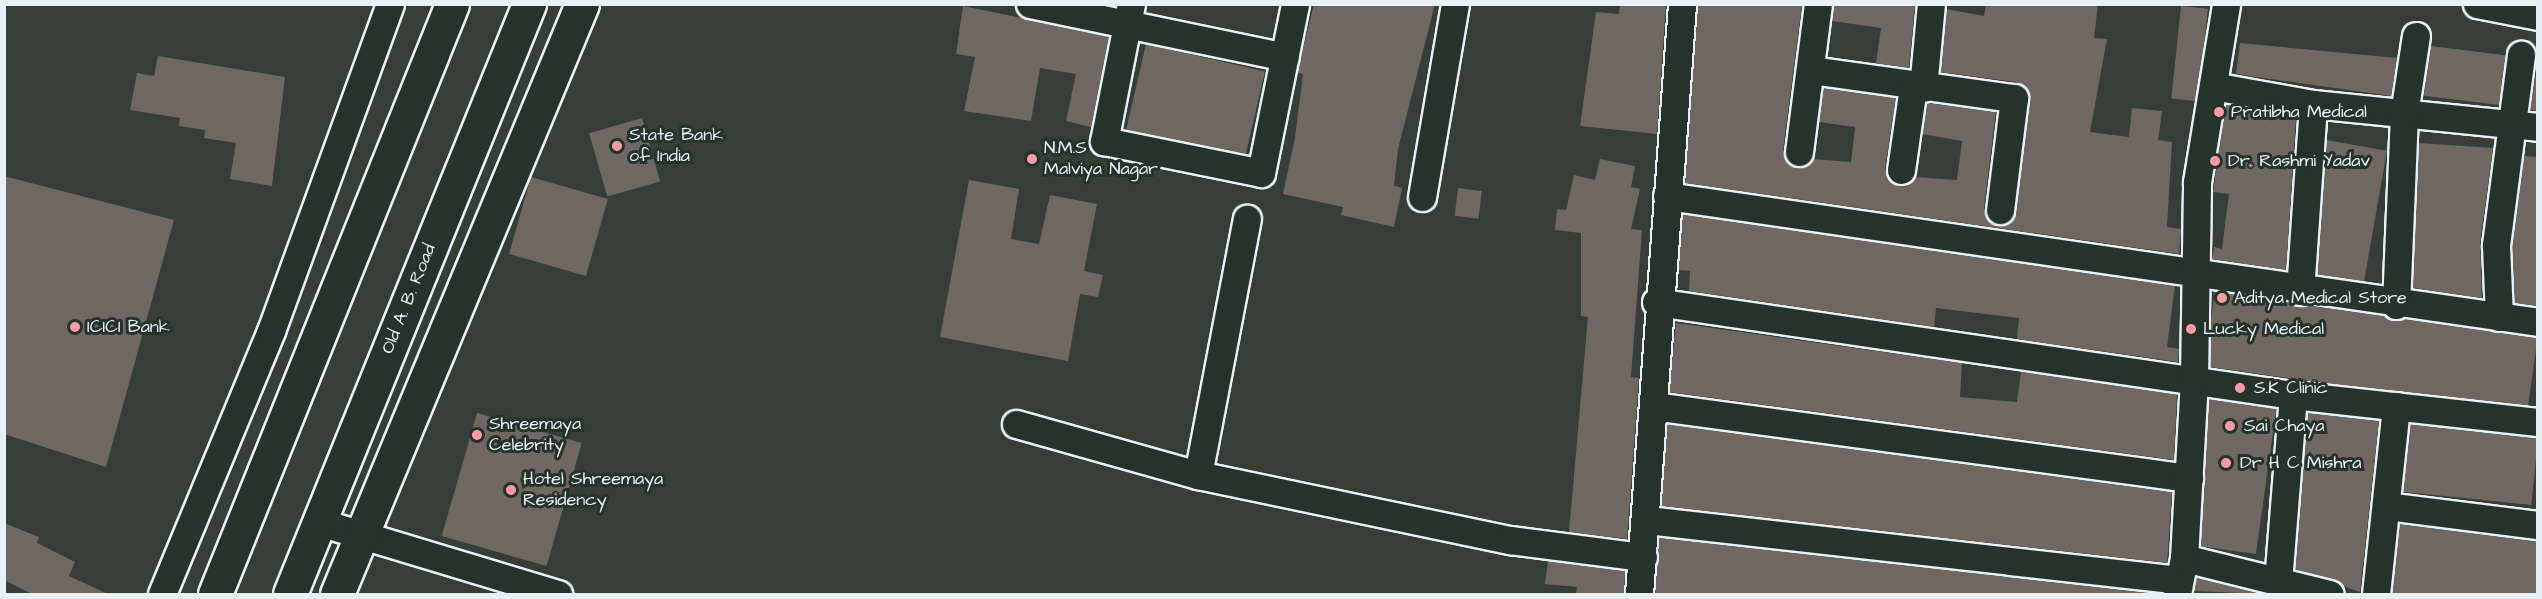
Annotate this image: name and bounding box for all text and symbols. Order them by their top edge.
place label: Pratibha Medical [2231,101,2367,123]
marker: Pratibha Medical [2212,105,2226,119]
place label: State Bank of India [629,125,723,168]
place label: N.M.S Malviya Nagar [1044,138,1158,180]
marker: State Bank of India [610,139,624,153]
place label: Dr. Rashmi Yadav [2228,150,2370,172]
marker: N.M.S Malviya Nagar [1025,152,1039,166]
marker: Dr. Rashmi Yadav [2206,152,2224,170]
street label: Old A. B. Road [377,241,441,357]
place label: Aditya Medical Store [2234,287,2407,309]
marker: Aditya Medical Store [2215,291,2229,305]
place label: ICICI Bank [87,316,170,338]
place label: Lucky Medical [2203,318,2324,340]
marker: ICICI Bank [68,320,82,334]
marker: Lucky Medical [2184,322,2198,336]
place label: S.K Clinic [2254,377,2328,399]
marker: S.K Clinic [2231,379,2249,397]
place label: Shreemaya Celebrity [489,414,581,456]
place label: Sai Chaya [2244,415,2325,437]
marker: Sai Chaya [2221,417,2239,435]
marker: Shreemaya Celebrity [470,428,484,442]
place label: Dr H C Mishra [2240,452,2362,474]
marker: Dr H C Mishra [2217,454,2235,472]
place label: Hotel Shreemaya Residency [523,469,663,512]
marker: Hotel Shreemaya Residency [504,483,518,497]

